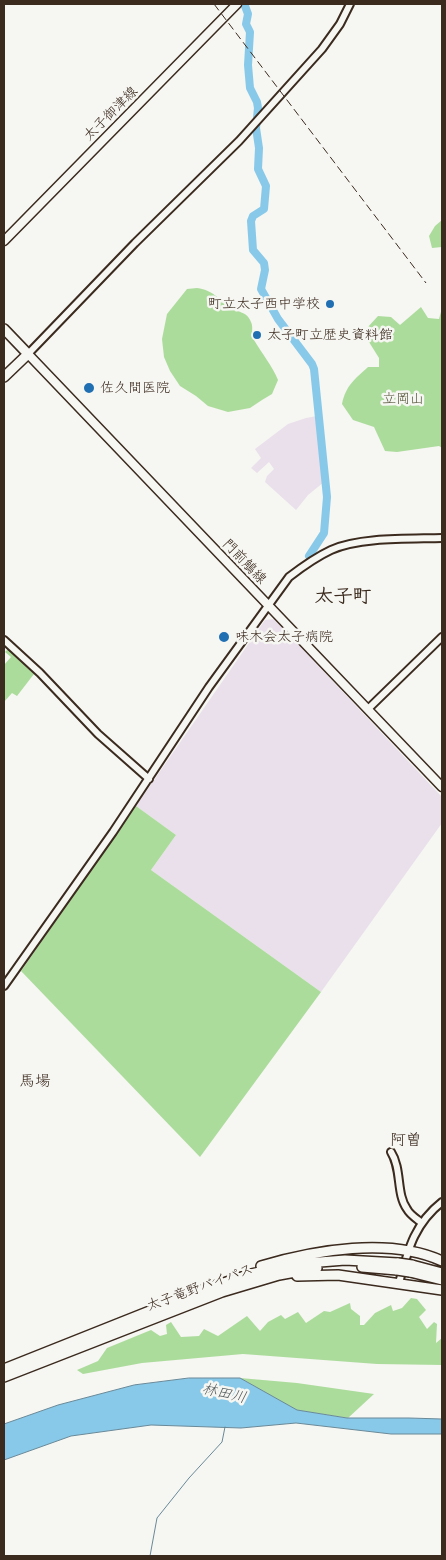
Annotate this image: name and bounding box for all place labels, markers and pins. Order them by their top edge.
place label: 町立太子西中学校 [208,296,320,312]
marker: 町立太子西中学校 [324,298,336,310]
place label: 太子町立歴史資料館 [267,327,393,343]
marker: 太子町立歴史資料館 [251,329,263,341]
place label: 佐久間医院 [100,380,170,396]
marker: 佐久間医院 [82,381,96,395]
place label: 味木会太子病院 [235,629,333,645]
marker: 味木会太子病院 [217,630,231,644]

